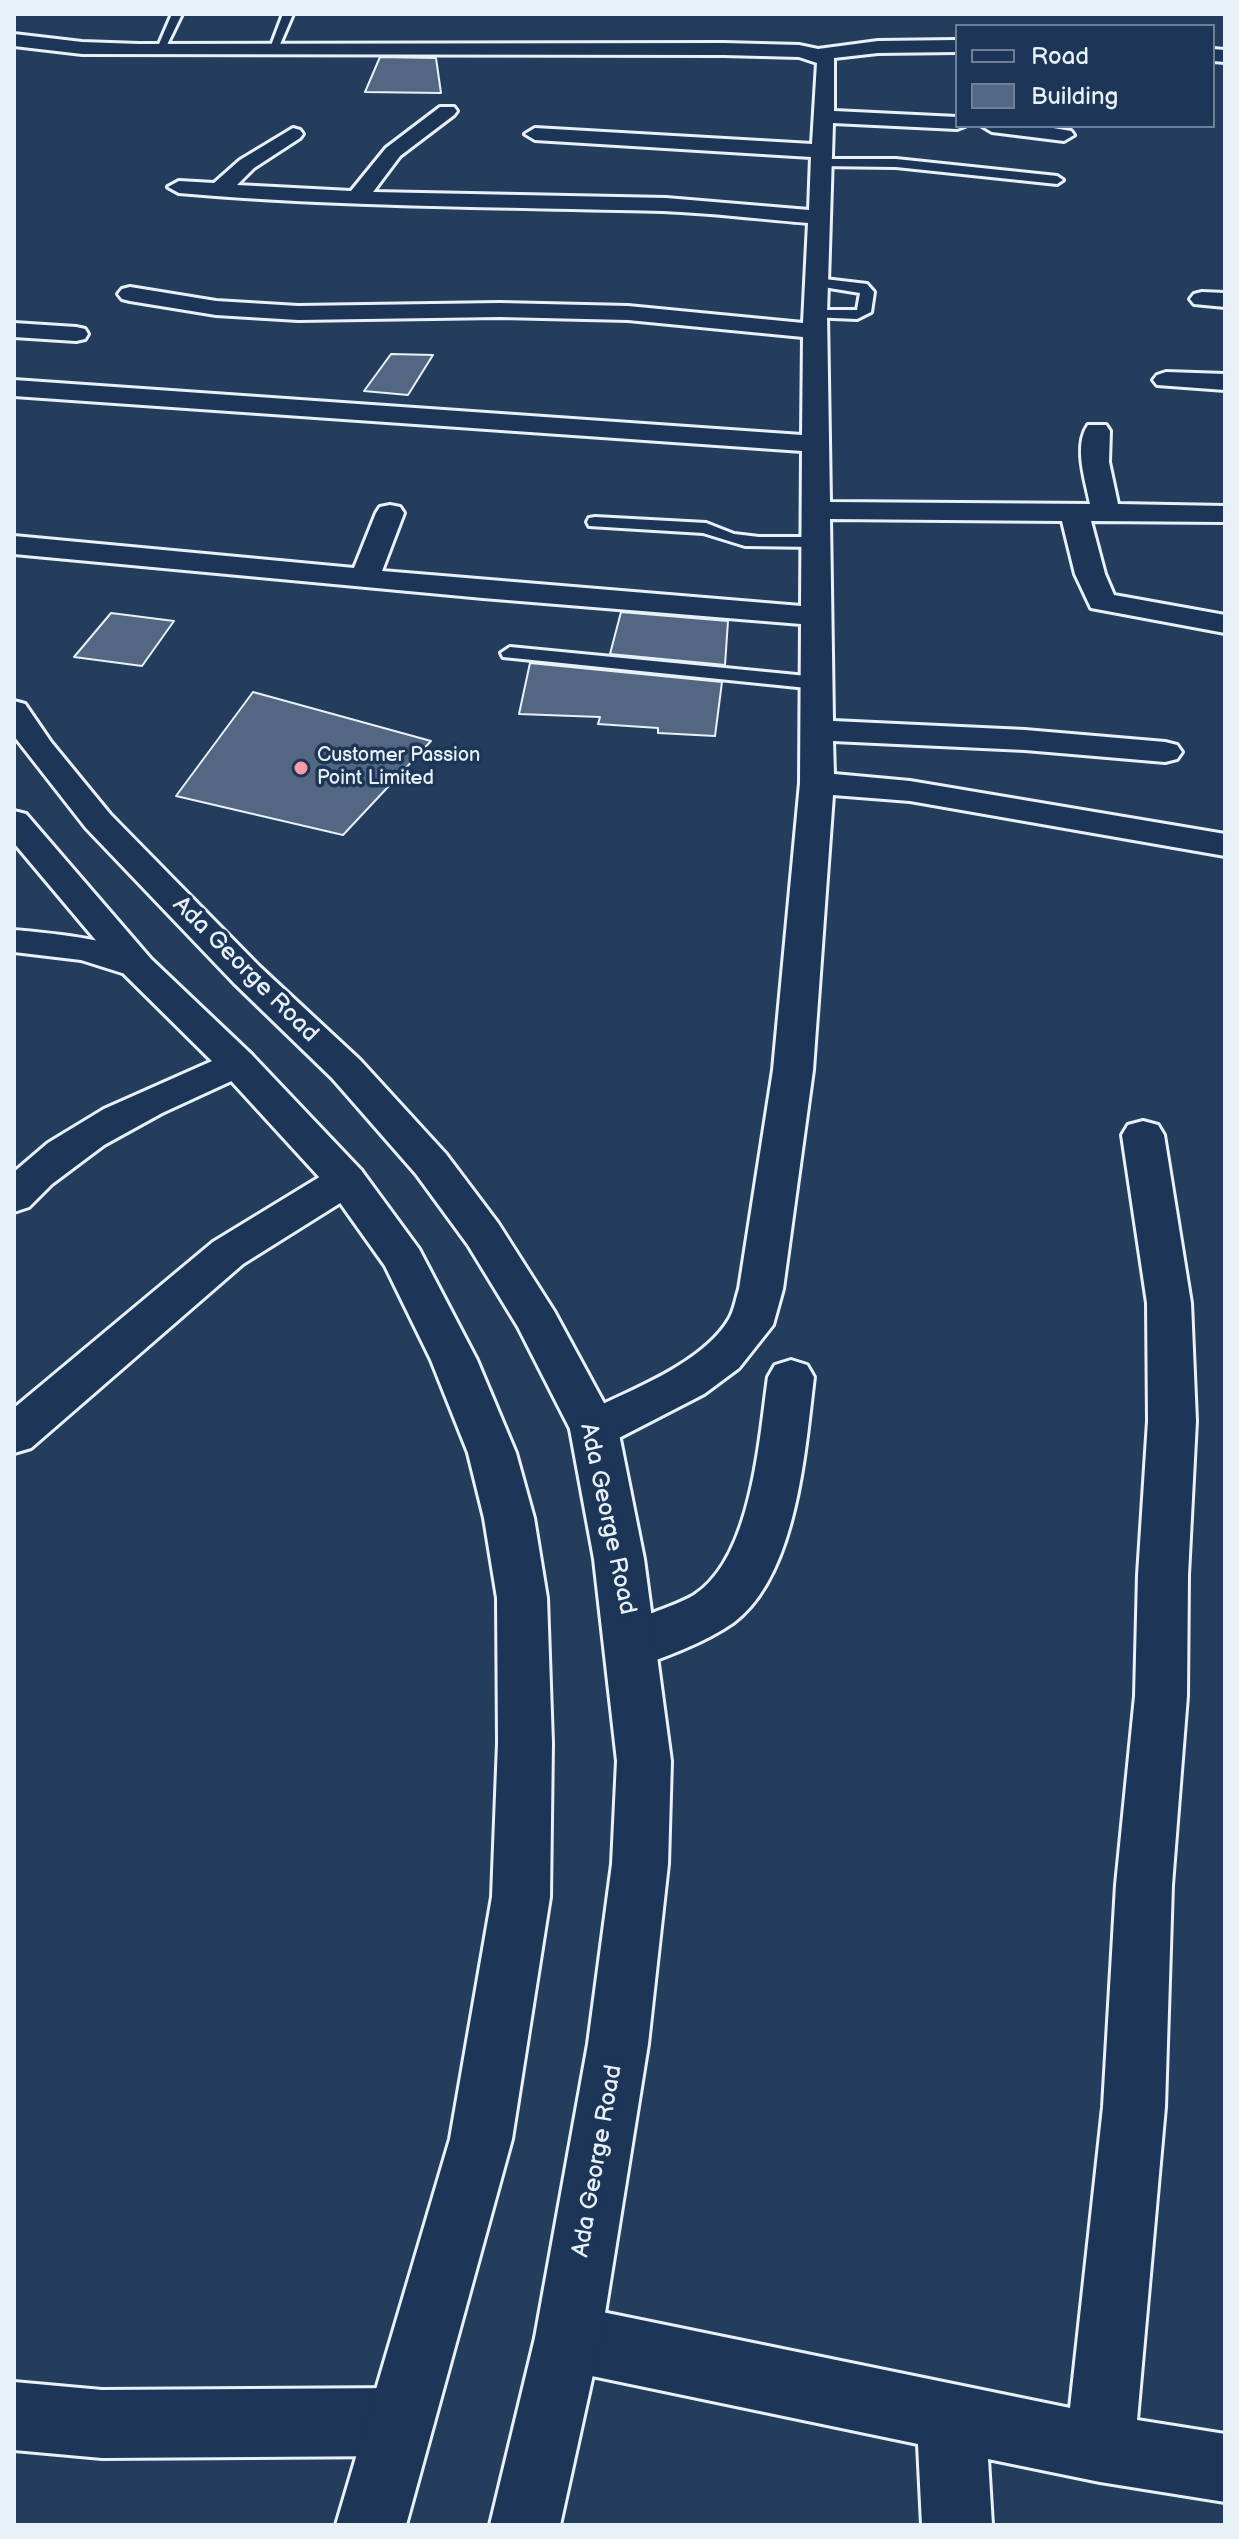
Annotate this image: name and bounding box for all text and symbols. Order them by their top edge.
legend [955,24,1215,128]
text: Road [1031,42,1089,71]
text: Building [1031,82,1118,111]
place label: Customer Passion Point Limited [317,744,480,791]
marker: Customer Passion Point Limited [292,759,310,777]
street label: Ada George Road [166,891,324,1049]
street label: Ada George Road [573,1421,641,1617]
street label: Ada George Road [567,2063,629,2259]

